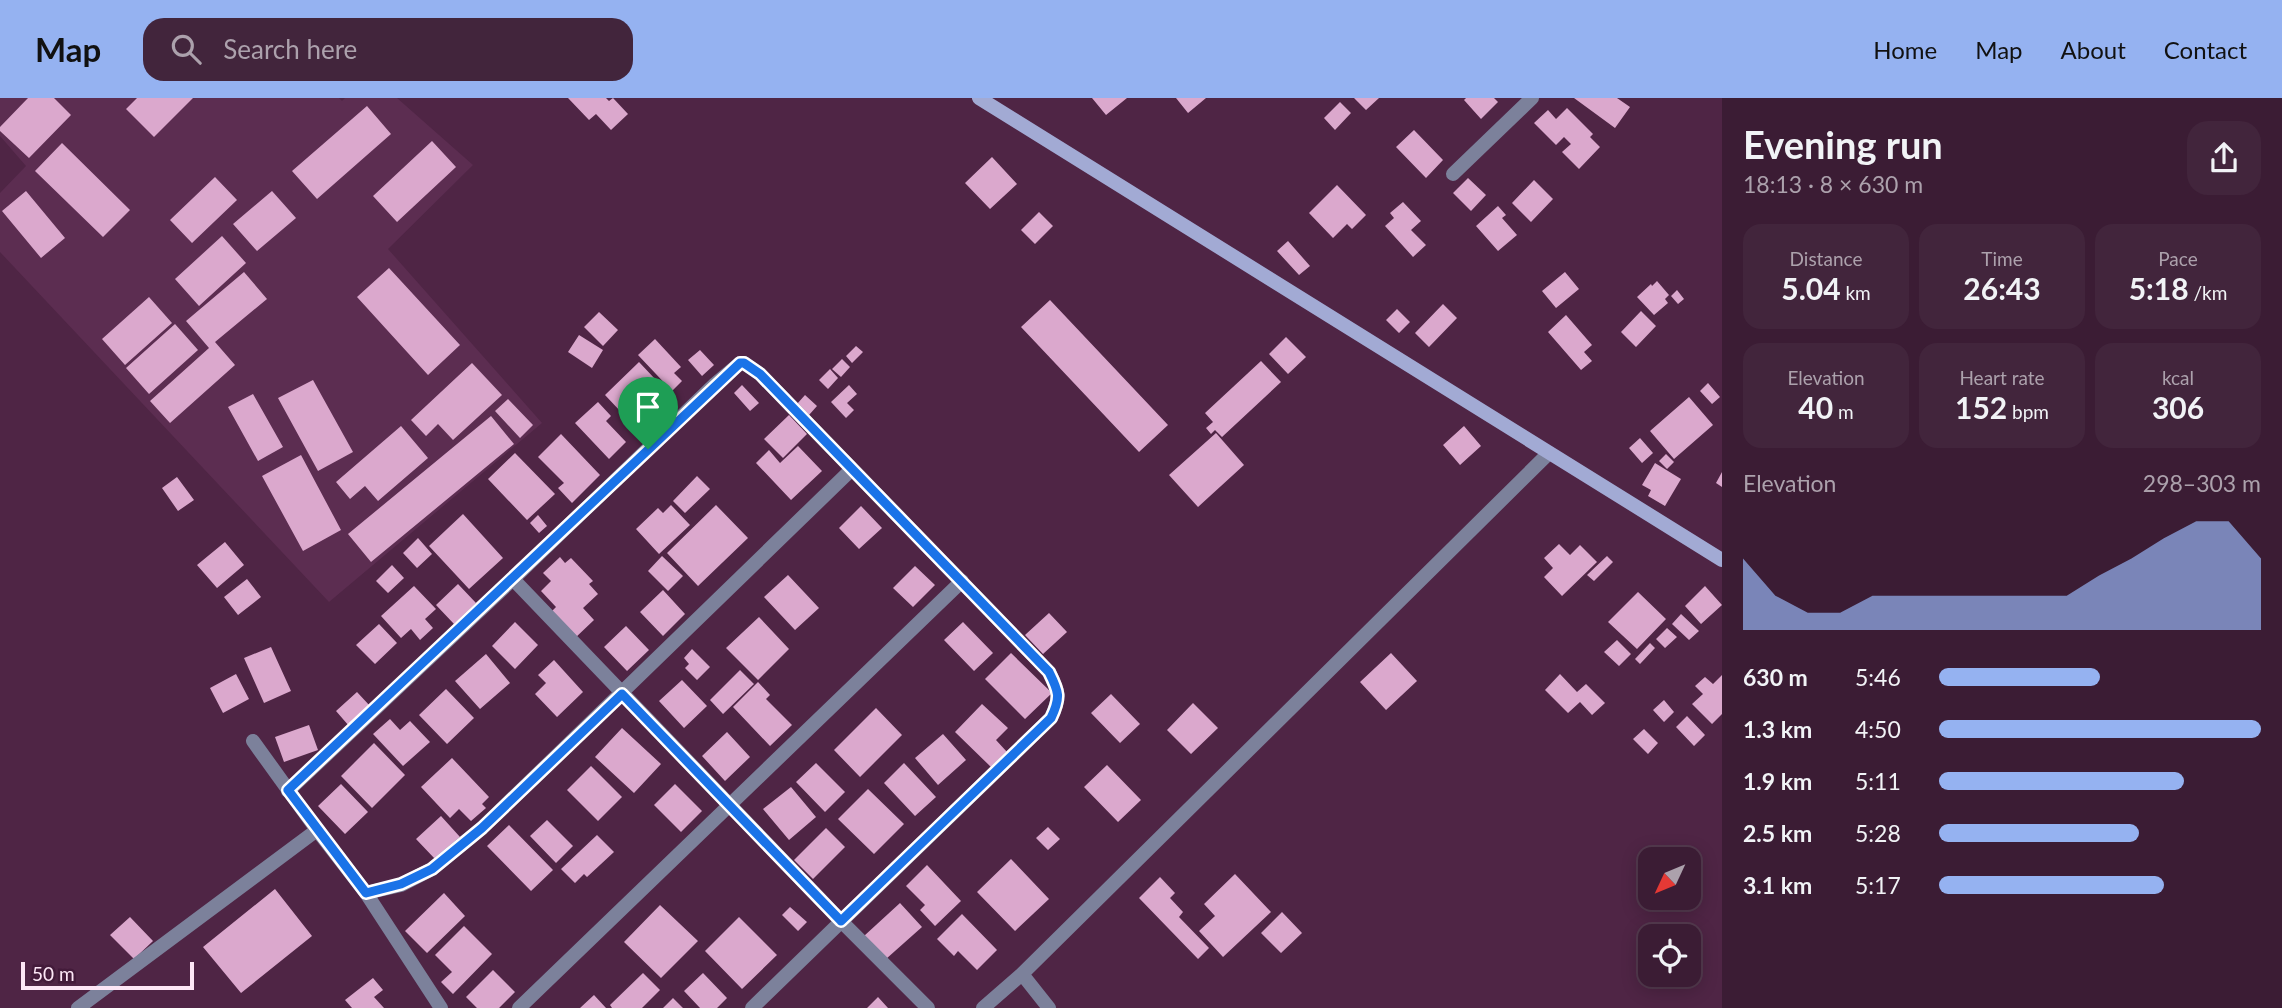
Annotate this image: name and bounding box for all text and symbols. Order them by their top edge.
search box [143,18,633,81]
text: Map [35,29,101,69]
icon: search [167,30,205,68]
text: Search here [223,33,357,65]
text: Home [1873,35,1937,64]
text: Map [1975,35,2023,64]
text: About [2061,35,2126,64]
text: Contact [2164,35,2247,64]
text: Evening run [1743,121,1943,167]
button: share [2187,121,2261,195]
text: 18:13 · 8 × 630 m [1743,170,1923,198]
text: Distance [1790,247,1862,270]
text: Time [1981,247,2023,270]
text: Pace [2158,247,2198,270]
text: 5.04 [1781,270,1841,306]
text: 26:43 [1963,270,2041,306]
text: 5:18 [2129,270,2189,306]
text: km [1841,281,1871,304]
text: /km [2189,281,2227,304]
text: Elevation [1787,366,1865,389]
text: Heart rate [1959,366,2045,389]
text: kcal [2162,366,2194,389]
pin [618,377,678,449]
icon: arrive [629,388,667,426]
text: 40 [1798,389,1833,425]
text: 152 [1955,389,2007,425]
text: 306 [2152,389,2204,425]
text: m [1833,400,1854,423]
text: bpm [2007,400,2049,423]
text: Elevation [1743,469,1836,497]
text: 298–303 m [2143,469,2261,497]
text: 630 m [1743,663,1808,691]
text: 5:46 [1855,663,1901,691]
text: 1.3 km [1743,715,1812,743]
text: 4:50 [1855,715,1901,743]
text: 1.9 km [1743,767,1812,795]
text: 5:11 [1855,767,1901,795]
text: 2.5 km [1743,819,1812,847]
text: 5:28 [1855,819,1901,847]
north arrow [1638,847,1701,910]
map controls [1638,847,1701,987]
text: 3.1 km [1743,871,1812,899]
text: 5:17 [1855,871,1901,899]
button: locate [1638,924,1701,987]
scale bar [21,959,194,991]
text: 50 m [32,962,75,985]

